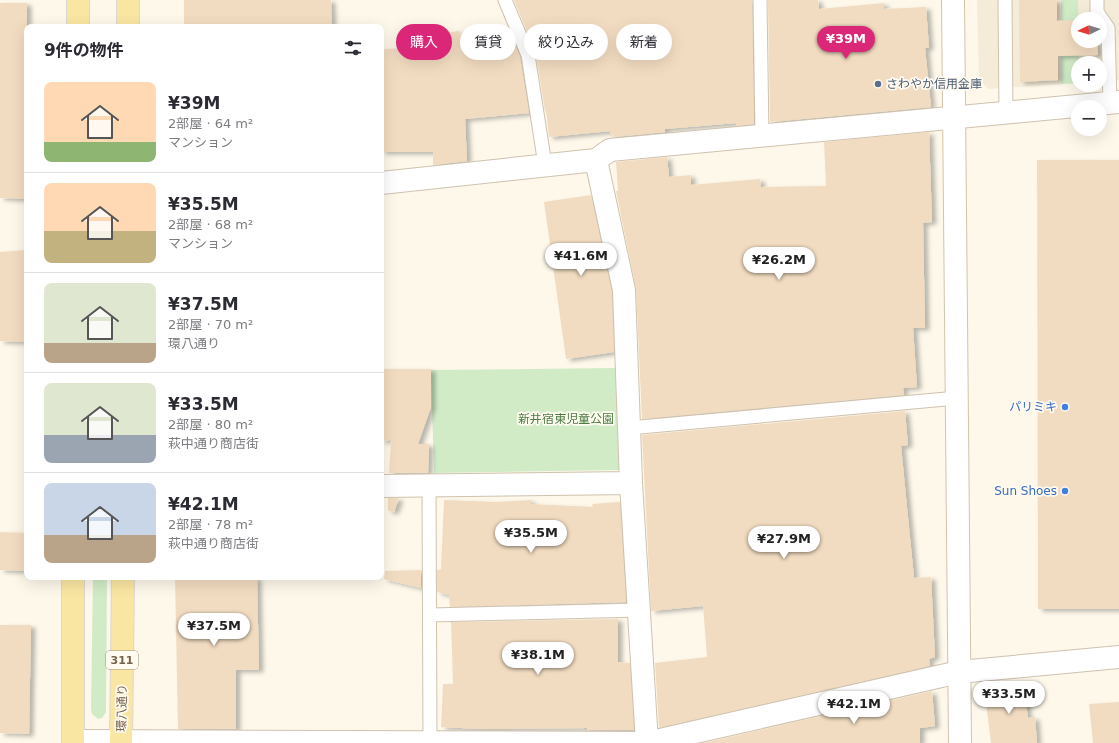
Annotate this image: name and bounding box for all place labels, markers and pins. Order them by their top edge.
pin: ¥39M [822,26,870,60]
place label: さわやか信用金庫 [886,77,982,91]
marker: さわやか信用金庫 [873,79,883,89]
pin: ¥41.6M [548,243,614,277]
pin: ¥26.2M [746,247,812,281]
place label: パリミキ [1009,400,1057,414]
marker: パリミキ [1060,402,1070,412]
place label: Sun Shoes [994,484,1057,498]
marker: Sun Shoes [1060,486,1070,496]
pin: ¥35.5M [498,520,564,554]
pin: ¥27.9M [751,526,817,560]
pin: ¥37.5M [181,613,247,647]
pin: ¥38.1M [505,642,571,676]
pin: ¥33.5M [976,681,1042,715]
pin: ¥42.1M [821,691,887,725]

